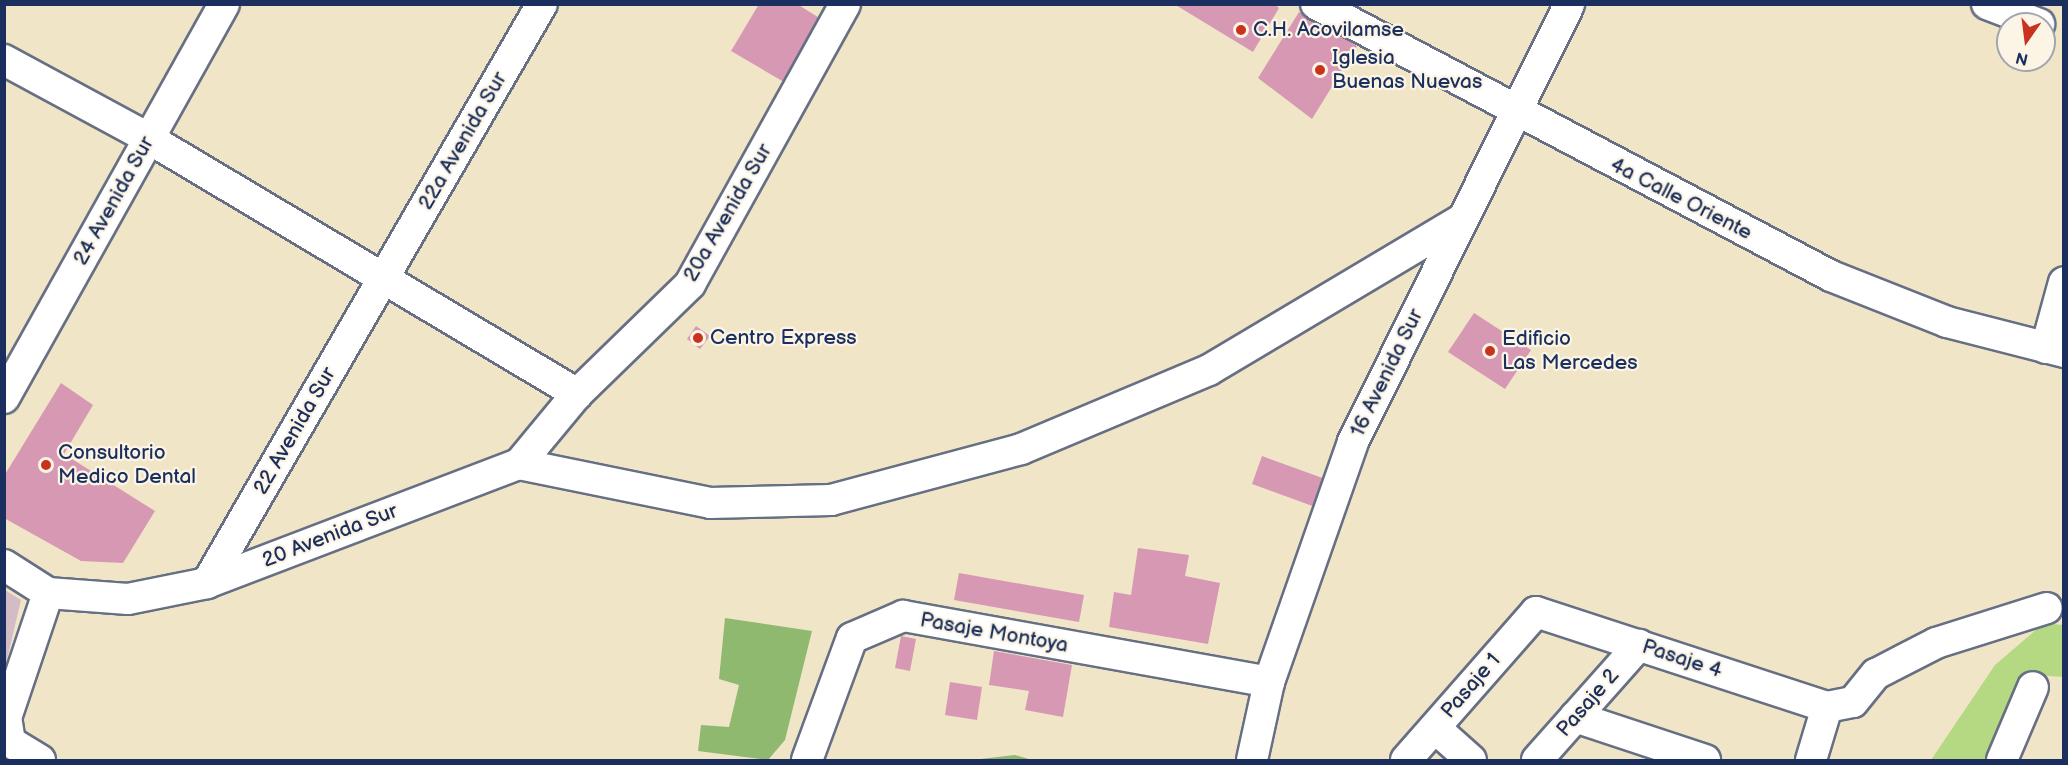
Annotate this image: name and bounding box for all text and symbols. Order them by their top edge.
north arrow [1996,12,2056,72]
place label: C.H. Acovilamse [1253,17,1404,43]
marker: C.H. Acovilamse [1234,23,1248,37]
place label: Iglesia Buenas Nuevas [1332,45,1482,95]
text: N [2014,47,2030,69]
marker: Iglesia Buenas Nuevas [1313,63,1327,77]
street label: 22a Avenida Sur [413,67,513,215]
street label: 24 Avenida Sur [68,132,160,270]
street label: 20a Avenida Sur [678,139,778,287]
street label: 4a Calle Oriente [1606,152,1756,246]
street label: 16 Avenida Sur [1345,305,1429,441]
place label: Centro Express [710,325,857,351]
place label: Edificio Las Mercedes [1502,326,1638,376]
marker: Centro Express [691,331,705,345]
marker: Edificio Las Mercedes [1483,344,1497,358]
street label: 22 Avenida Sur [248,363,342,499]
place label: Consultorio Medico Dental [58,440,196,490]
marker: Consultorio Medico Dental [39,458,53,472]
street label: 20 Avenida Sur [259,499,401,573]
street label: Pasaje Montoya [918,608,1070,658]
street label: Pasaje 4 [1639,634,1725,684]
street label: Pasaje 1 [1436,648,1506,724]
street label: Pasaje 2 [1552,664,1624,742]

